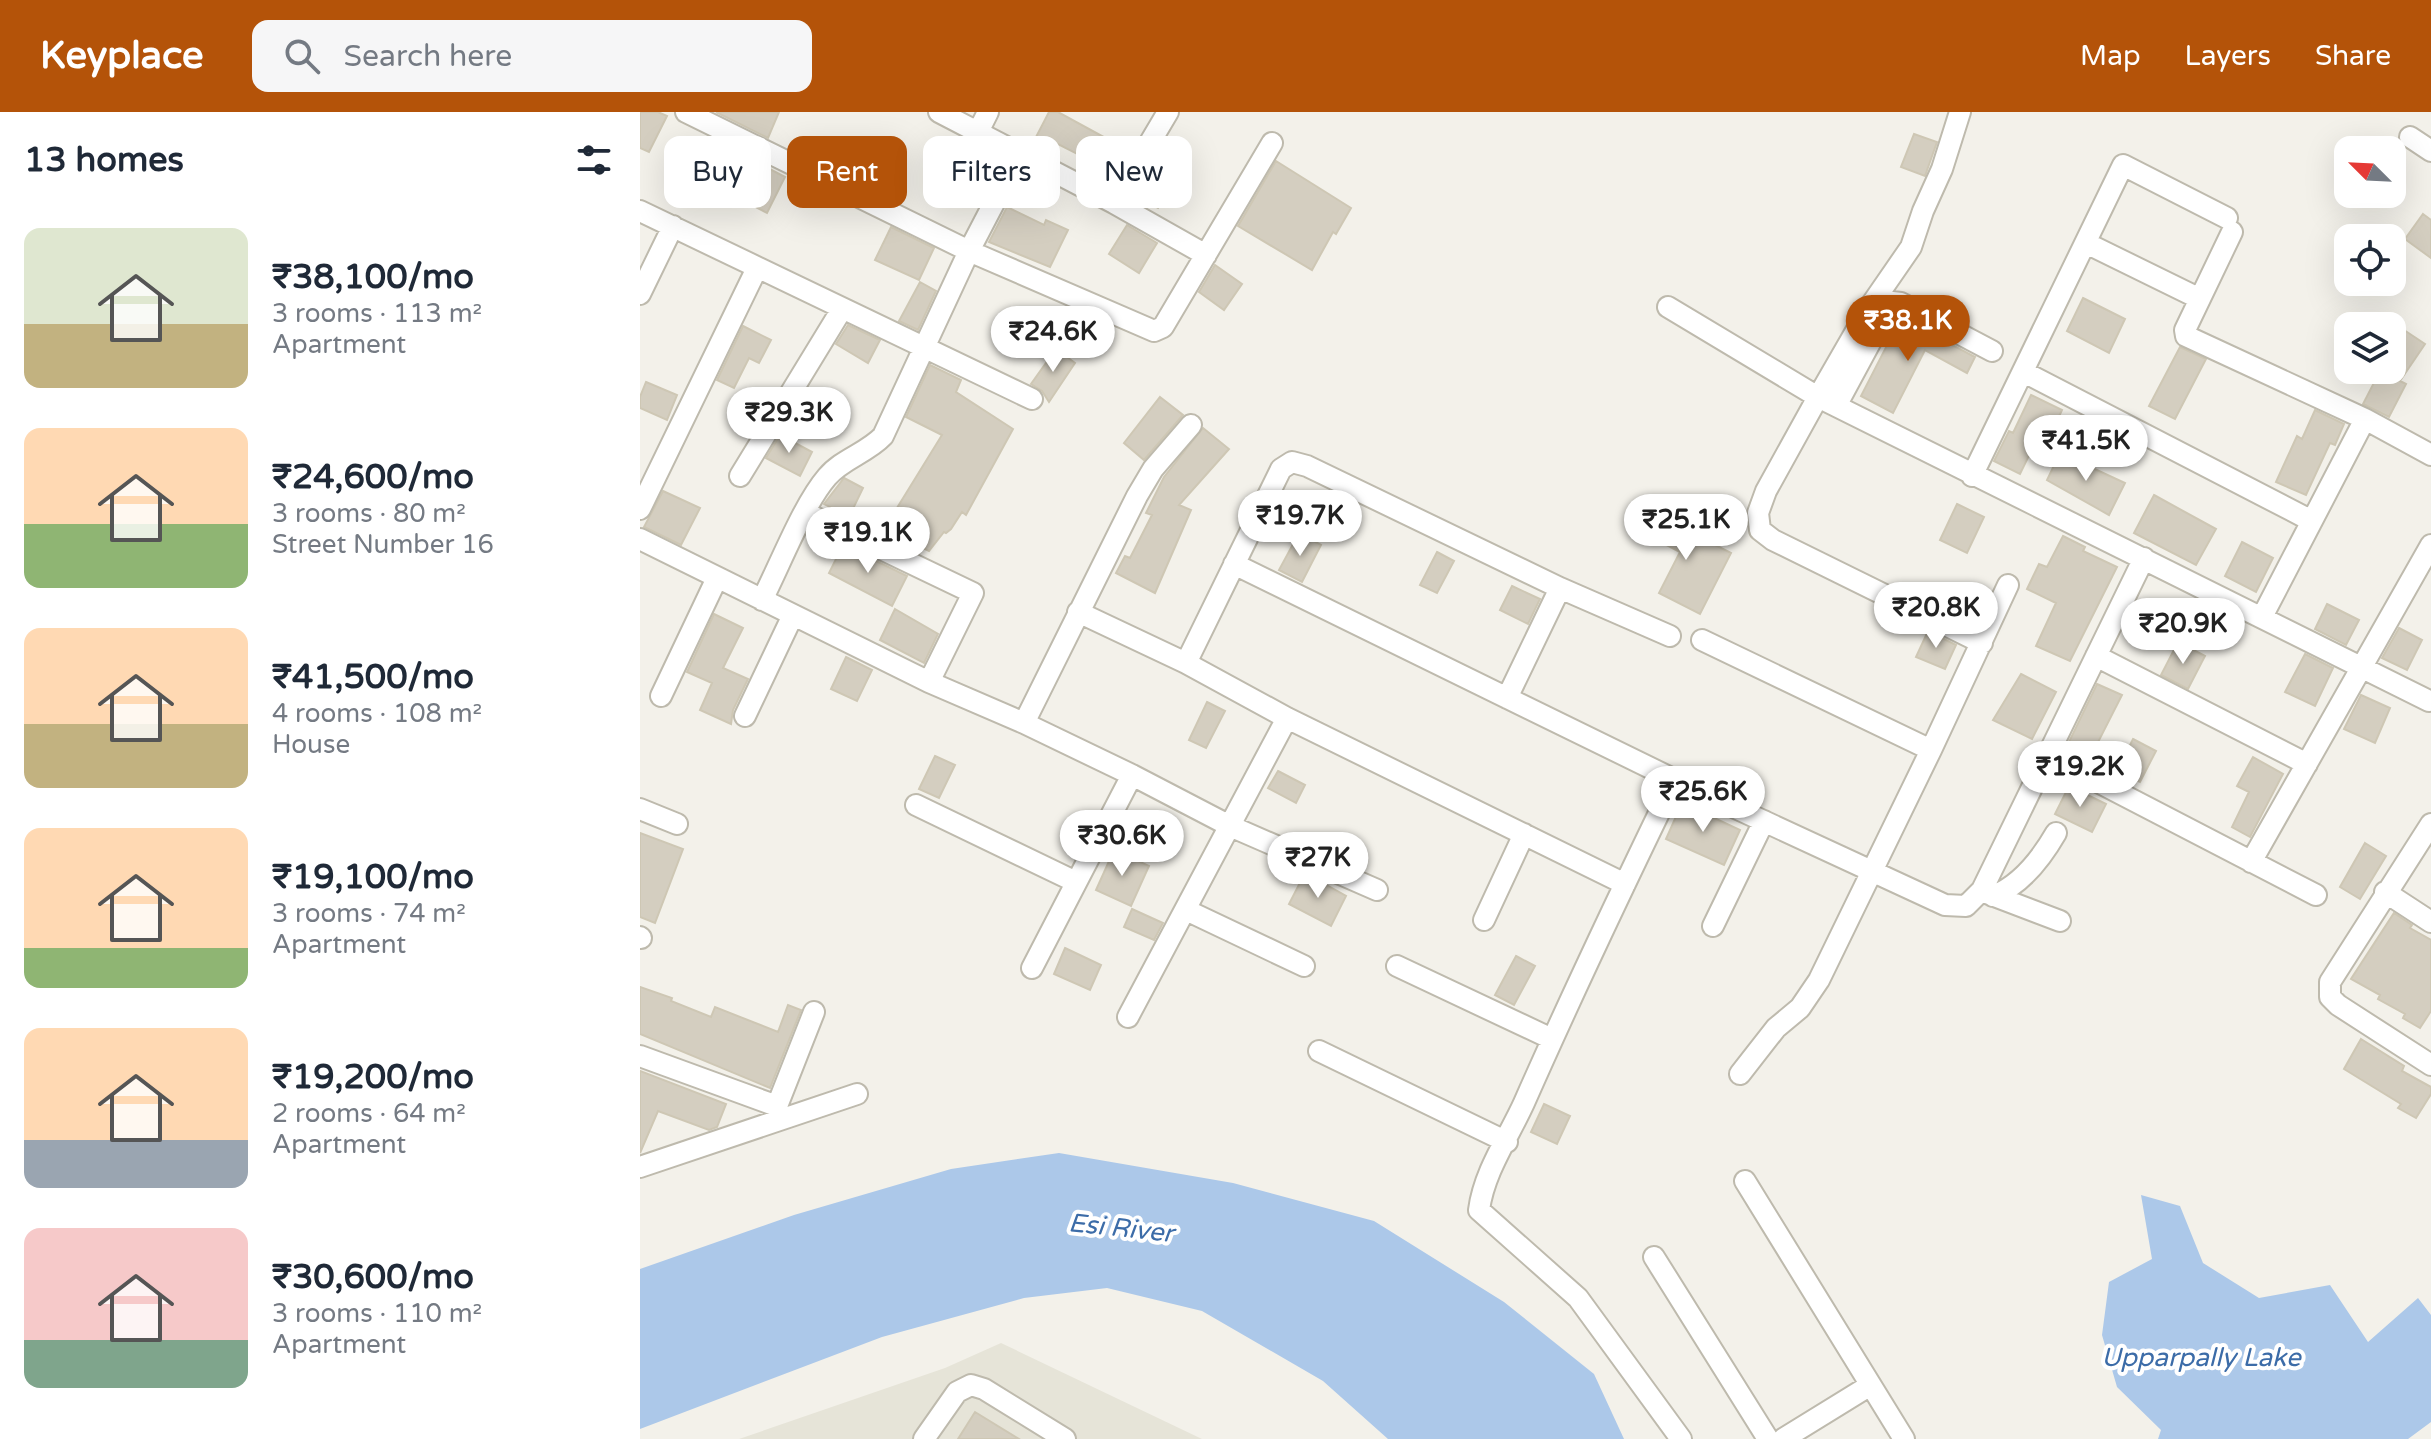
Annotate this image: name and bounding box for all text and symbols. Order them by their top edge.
search box [252,20,812,92]
text: Keyplace [40,33,204,79]
icon: search [280,34,324,78]
text: Search here [344,38,512,75]
text: Map [2080,39,2141,73]
text: Layers [2185,39,2271,73]
text: Share [2315,39,2391,73]
chip: Buy [664,136,771,208]
chip: Rent [787,136,907,208]
chip: Filters [923,136,1060,208]
chip: New [1076,136,1192,208]
north arrow [2334,136,2406,208]
map controls [2334,136,2406,384]
icon: filters [572,138,616,182]
text: 13 homes [24,140,184,181]
button: locate [2334,224,2406,296]
text: ₹38,100/mo [272,257,474,298]
icon: home [88,260,184,356]
pin: ₹38.1K [1843,295,1973,363]
text: 3 rooms · 113 m² [272,298,482,329]
text: ₹38.1K [1864,305,1952,336]
pin: ₹24.6K [988,306,1118,374]
button: layers [2334,312,2406,384]
text: ₹24.6K [1009,316,1097,347]
text: Apartment [272,329,406,360]
pin: ₹29.3K [724,387,854,455]
text: ₹29.3K [745,397,833,428]
pin: ₹41.5K [2021,415,2151,483]
text: ₹41.5K [2042,425,2130,456]
text: ₹24,600/mo [272,457,474,498]
icon: home [88,460,184,556]
pin: ₹19.7K [1235,490,1365,558]
pin: ₹25.1K [1621,494,1751,562]
text: 3 rooms · 80 m² [272,498,466,529]
text: ₹19.7K [1256,500,1344,531]
text: ₹25.1K [1642,504,1730,535]
pin: ₹19.1K [803,507,933,575]
text: ₹19.1K [824,517,912,548]
text: Street Number 16 [272,529,494,560]
pin: ₹20.8K [1871,582,2001,650]
text: ₹20.8K [1892,592,1980,623]
pin: ₹20.9K [2118,598,2248,666]
text: ₹20.9K [2139,608,2227,639]
text: ₹41,500/mo [272,657,474,698]
icon: home [88,660,184,756]
text: 4 rooms · 108 m² [272,698,482,729]
text: House [272,729,350,760]
pin: ₹19.2K [2015,741,2145,809]
text: ₹19.2K [2036,751,2124,782]
pin: ₹25.6K [1638,766,1768,834]
text: ₹25.6K [1659,776,1747,807]
pin: ₹30.6K [1057,810,1187,878]
text: ₹30.6K [1078,820,1166,851]
pin: ₹27K [1271,832,1365,900]
text: ₹27K [1285,842,1351,873]
text: ₹19,100/mo [272,857,474,898]
icon: home [88,860,184,956]
text: 3 rooms · 74 m² [272,898,466,929]
text: Apartment [272,929,406,960]
text: ₹19,200/mo [272,1057,474,1098]
icon: home [88,1060,184,1156]
text: 2 rooms · 64 m² [272,1098,466,1129]
text: Apartment [272,1129,406,1160]
water label: Esi River [1067,1207,1178,1249]
text: ₹30,600/mo [272,1257,474,1298]
icon: home [88,1260,184,1356]
text: 3 rooms · 110 m² [272,1298,482,1329]
text: Apartment [272,1329,406,1360]
water label: Upparpally Lake [2101,1342,2302,1373]

